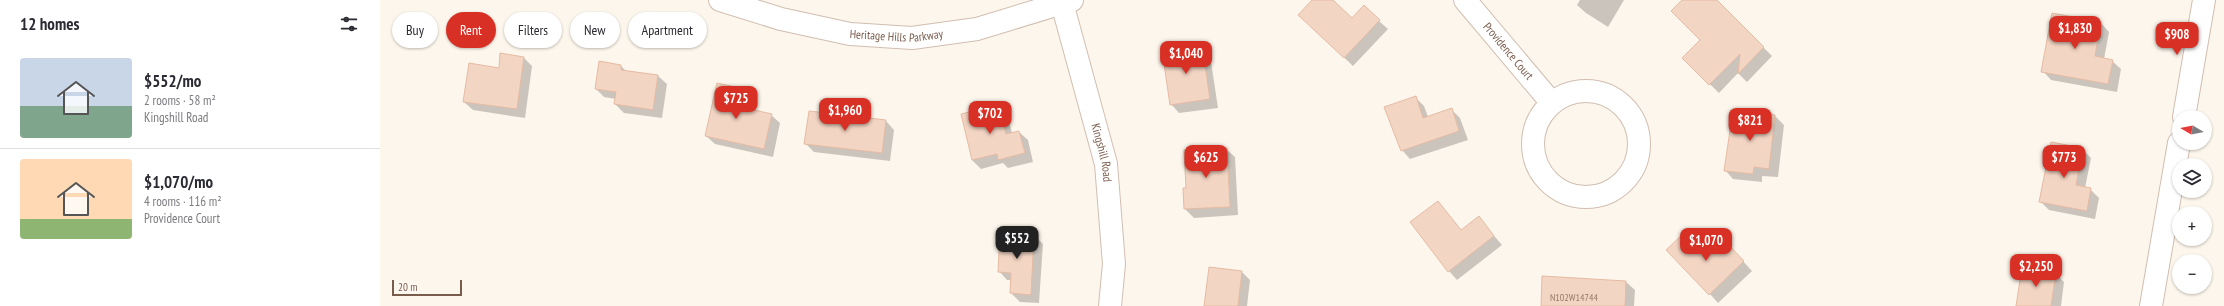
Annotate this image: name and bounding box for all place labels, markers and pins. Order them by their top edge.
pin: $1,830 [2042,16,2108,50]
pin: $908 [2153,22,2201,56]
pin: $1,040 [1153,41,1219,75]
pin: $725 [712,86,760,120]
pin: $1,960 [812,98,878,132]
pin: $702 [966,101,1014,135]
pin: $821 [1726,108,1774,142]
pin: $625 [1182,145,1230,179]
pin: $773 [2040,145,2088,179]
pin: $552 [993,226,1041,260]
pin: $1,070 [1673,228,1739,262]
pin: $2,250 [2003,254,2069,288]

